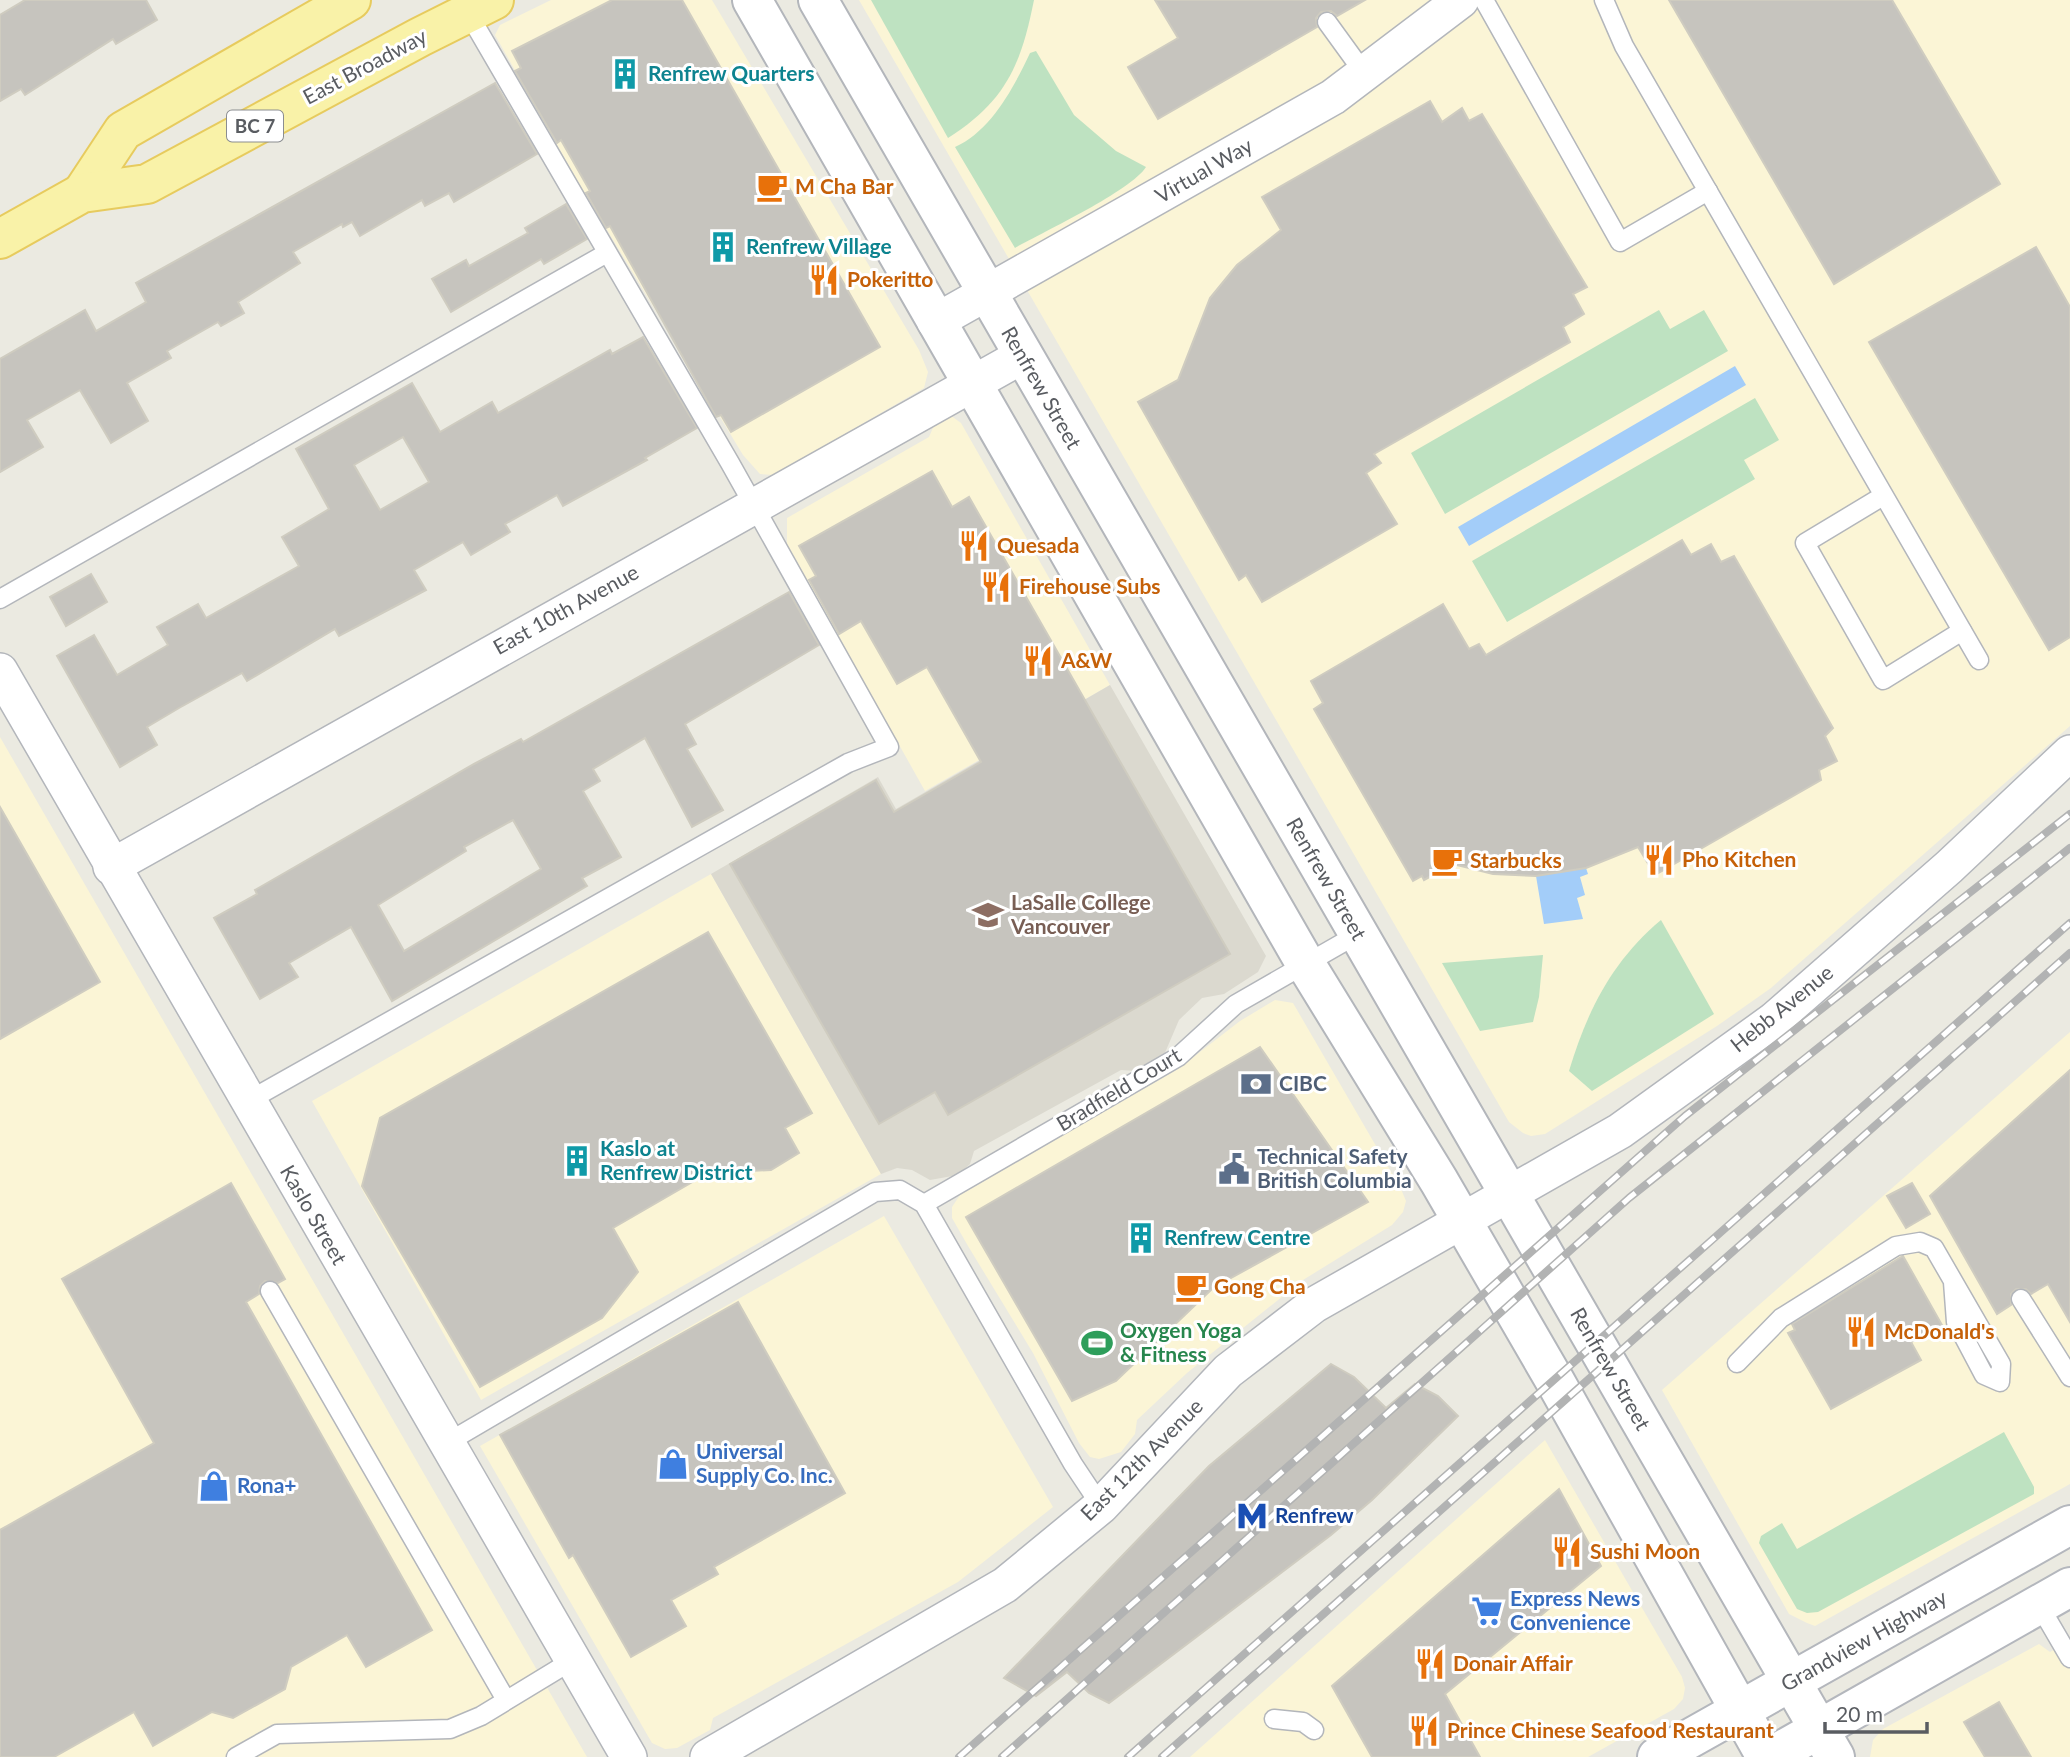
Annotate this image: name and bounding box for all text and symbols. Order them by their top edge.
street label: East Broadway [298,23,431,109]
building icon: Renfrew Quarters [608,57,642,91]
place label: Renfrew Quarters [648,60,814,85]
road number: BC 7 [227,110,283,142]
street label: Virtual Way [1150,132,1256,208]
cafe icon: M Cha Bar [755,170,789,204]
place label: M Cha Bar [795,173,894,198]
building icon: Renfrew Village [706,230,740,264]
place label: Renfrew Village [746,233,892,258]
restaurant icon: Pokeritto [807,263,841,297]
place label: Pokeritto [847,266,933,291]
street label: Renfrew Street [997,322,1088,453]
restaurant icon: Quesada [957,529,991,563]
place label: Quesada [997,532,1079,557]
street label: East 10th Avenue [488,558,642,659]
restaurant icon: Firehouse Subs [979,570,1013,604]
place label: Firehouse Subs [1019,573,1161,598]
restaurant icon: A&W [1021,644,1055,678]
place label: A&W [1060,647,1112,672]
street label: Renfrew Street [1282,813,1373,944]
restaurant icon: Pho Kitchen [1642,843,1676,877]
cafe icon: Starbucks [1430,844,1464,878]
place label: Pho Kitchen [1682,846,1796,871]
place label: Starbucks [1470,847,1562,872]
place label: LaSalle College Vancouver [1010,889,1151,938]
school or university icon: LaSalle College Vancouver [971,898,1005,932]
street label: Hebb Avenue [1725,959,1837,1057]
street label: Bradfield Court [1051,1041,1185,1136]
bank icon: CIBC [1239,1067,1273,1101]
place label: CIBC [1279,1070,1327,1095]
place label: Kaslo at Renfrew District [600,1135,753,1184]
place label: Technical Safety British Columbia [1257,1143,1412,1192]
building icon: Kaslo at Renfrew District [560,1144,594,1178]
public building icon: Technical Safety British Columbia [1217,1152,1251,1186]
street label: Kaslo Street [276,1160,353,1269]
building icon: Renfrew Centre [1124,1221,1158,1255]
place label: Renfrew Centre [1164,1224,1310,1249]
cafe icon: Gong Cha [1174,1270,1208,1304]
place label: Gong Cha [1214,1273,1306,1298]
street label: Renfrew Street [1566,1303,1657,1434]
restaurant icon: McDonald's [1844,1315,1878,1349]
place label: Oxygen Yoga & Fitness [1120,1317,1242,1366]
place label: McDonald's [1884,1318,1995,1343]
sports icon: Oxygen Yoga & Fitness [1080,1326,1114,1360]
street label: East 12th Avenue [1075,1393,1207,1525]
place label: Universal Supply Co. Inc. [696,1438,833,1487]
shop icon: Universal Supply Co. Inc. [656,1447,690,1481]
shop icon: Rona+ [197,1469,231,1503]
place label: Rona+ [237,1472,297,1497]
metro station icon: Renfrew [1235,1499,1269,1533]
place label: Renfrew [1275,1502,1354,1527]
restaurant icon: Sushi Moon [1550,1535,1584,1569]
place label: Sushi Moon [1590,1538,1700,1563]
street label: Grandview Highway [1776,1584,1951,1696]
place label: Express News Convenience [1510,1585,1640,1634]
supermarket icon: Express News Convenience [1470,1594,1504,1628]
restaurant icon: Donair Affair [1413,1647,1447,1681]
place label: Donair Affair [1453,1650,1573,1675]
scale bar [1825,1690,1926,1734]
text: 20 m [1836,1701,1883,1726]
restaurant icon: Prince Chinese Seafood Restaurant [1407,1714,1441,1748]
place label: Prince Chinese Seafood Restaurant [1447,1717,1774,1742]

